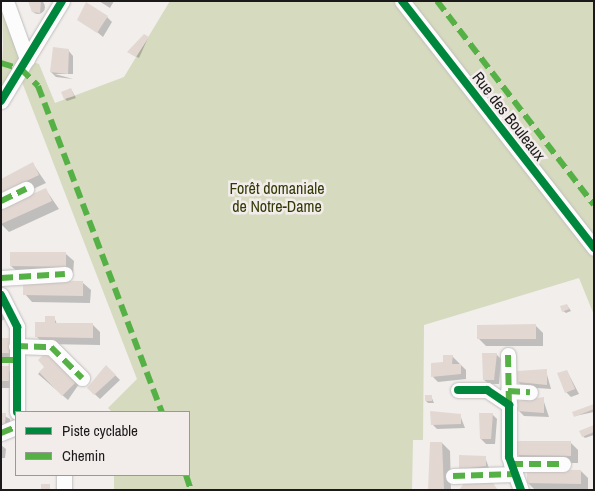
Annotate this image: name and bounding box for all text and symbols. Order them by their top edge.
street label: Rue des Bouleaux [468,68,550,164]
park label: Forêt domaniale de Notre-Dame [230,178,324,216]
legend [15,411,190,476]
text: Piste cyclable [62,420,138,441]
text: Chemin [62,445,105,466]

